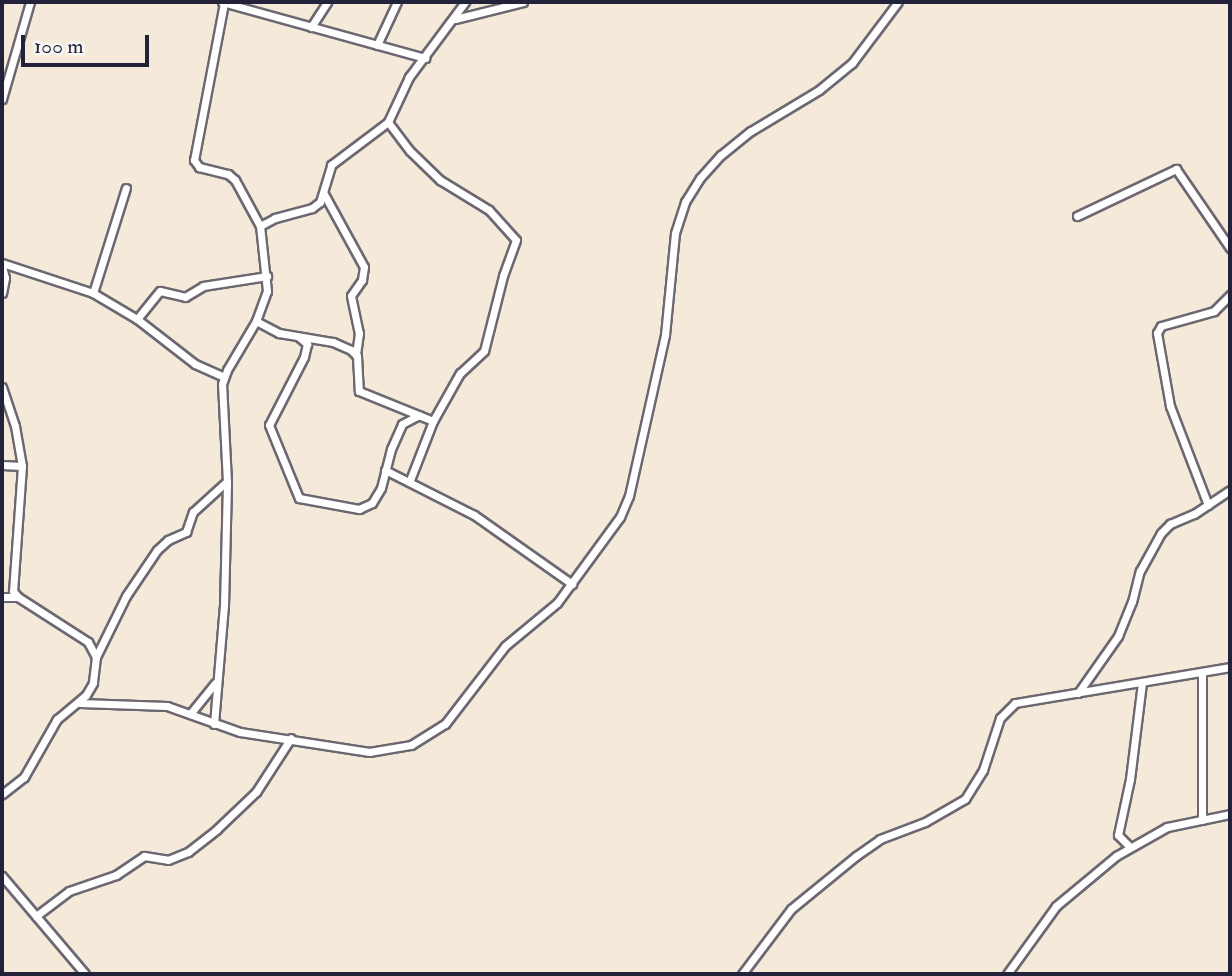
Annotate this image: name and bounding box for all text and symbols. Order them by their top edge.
scale bar [24,21,152,65]
text: 100 m [34,33,84,60]

